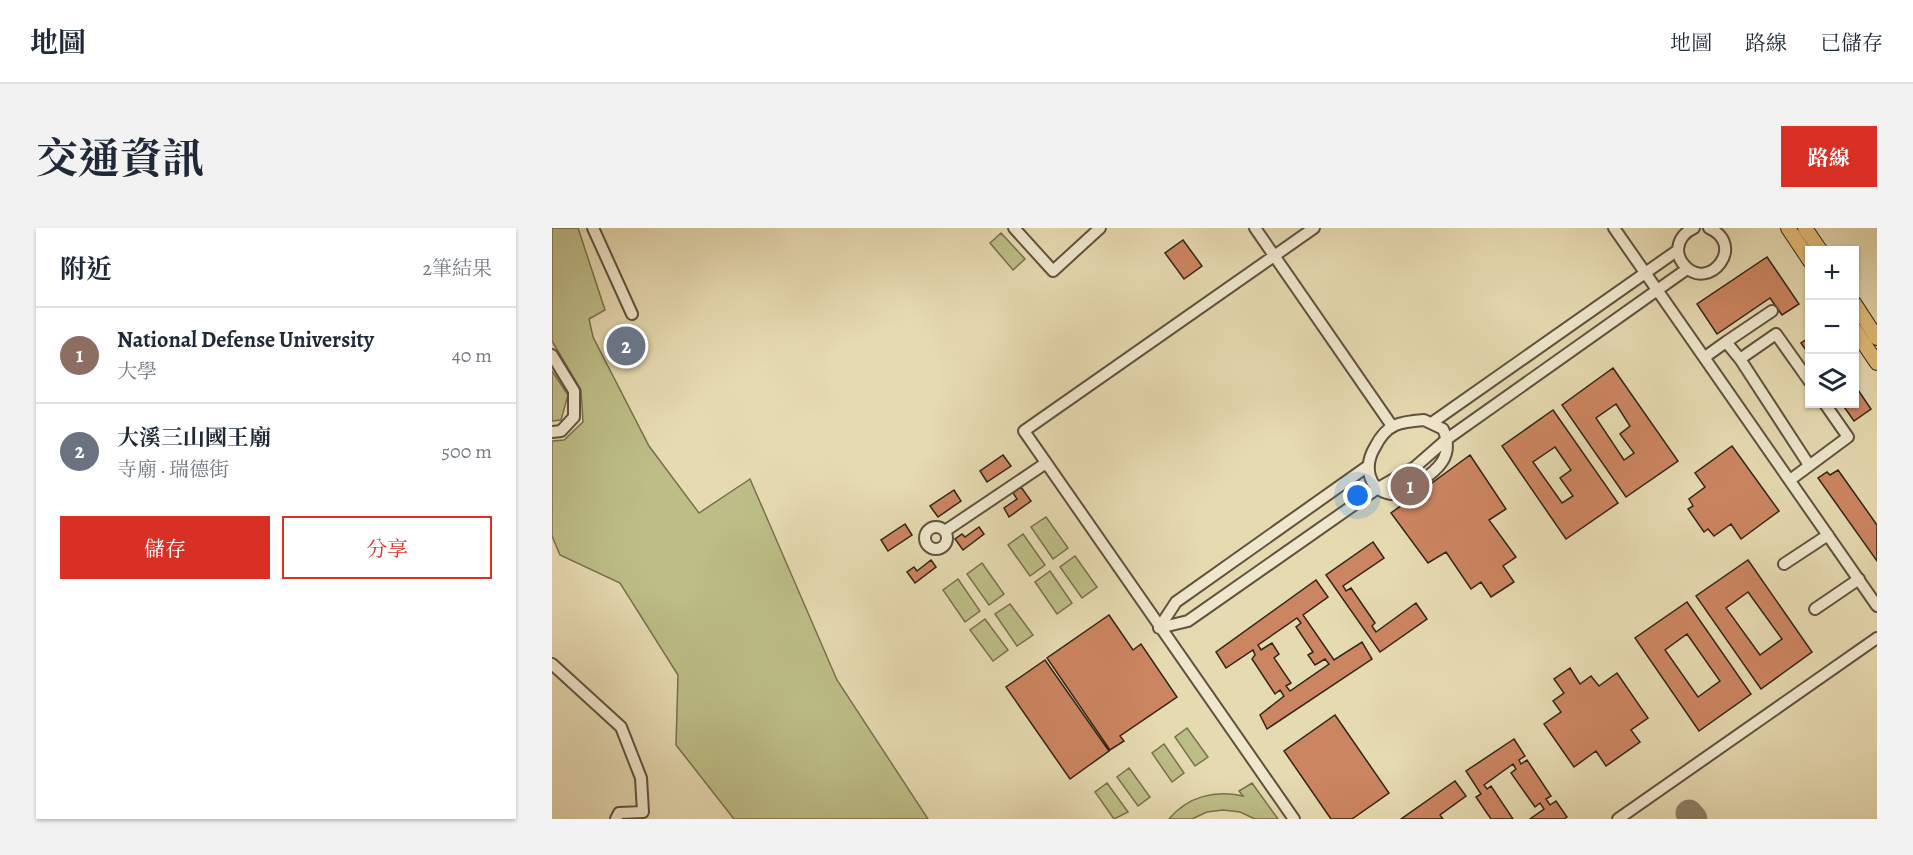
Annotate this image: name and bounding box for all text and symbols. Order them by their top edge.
text: 地圖 [30,24,86,62]
text: 地圖 [1670,29,1712,57]
text: 路線 [1745,29,1787,57]
text: 已儲存 [1820,29,1883,57]
button: 路線 [1781,126,1877,187]
text: 交通資訊 [36,130,204,187]
map controls [1805,246,1859,408]
button: + [1805,246,1859,300]
text: 附近 [60,252,112,287]
text: 2筆結果 [423,255,492,282]
button: − [1805,300,1859,354]
pin: 2 [606,324,646,368]
text: National Defense University [117,325,374,355]
text: 1 [76,342,83,369]
text: 40 m [452,342,492,369]
button: layers [1805,354,1859,408]
text: 大學 [117,358,157,385]
text: 大溪三山國王廟 [117,423,271,453]
text: 2 [75,438,84,465]
text: 500 m [441,438,492,465]
text: 寺廟 · 瑞德街 [117,456,229,483]
pin: 1 [1390,464,1430,508]
your location [1343,481,1372,510]
button: 儲存 [60,516,270,579]
button: 分享 [282,516,492,579]

